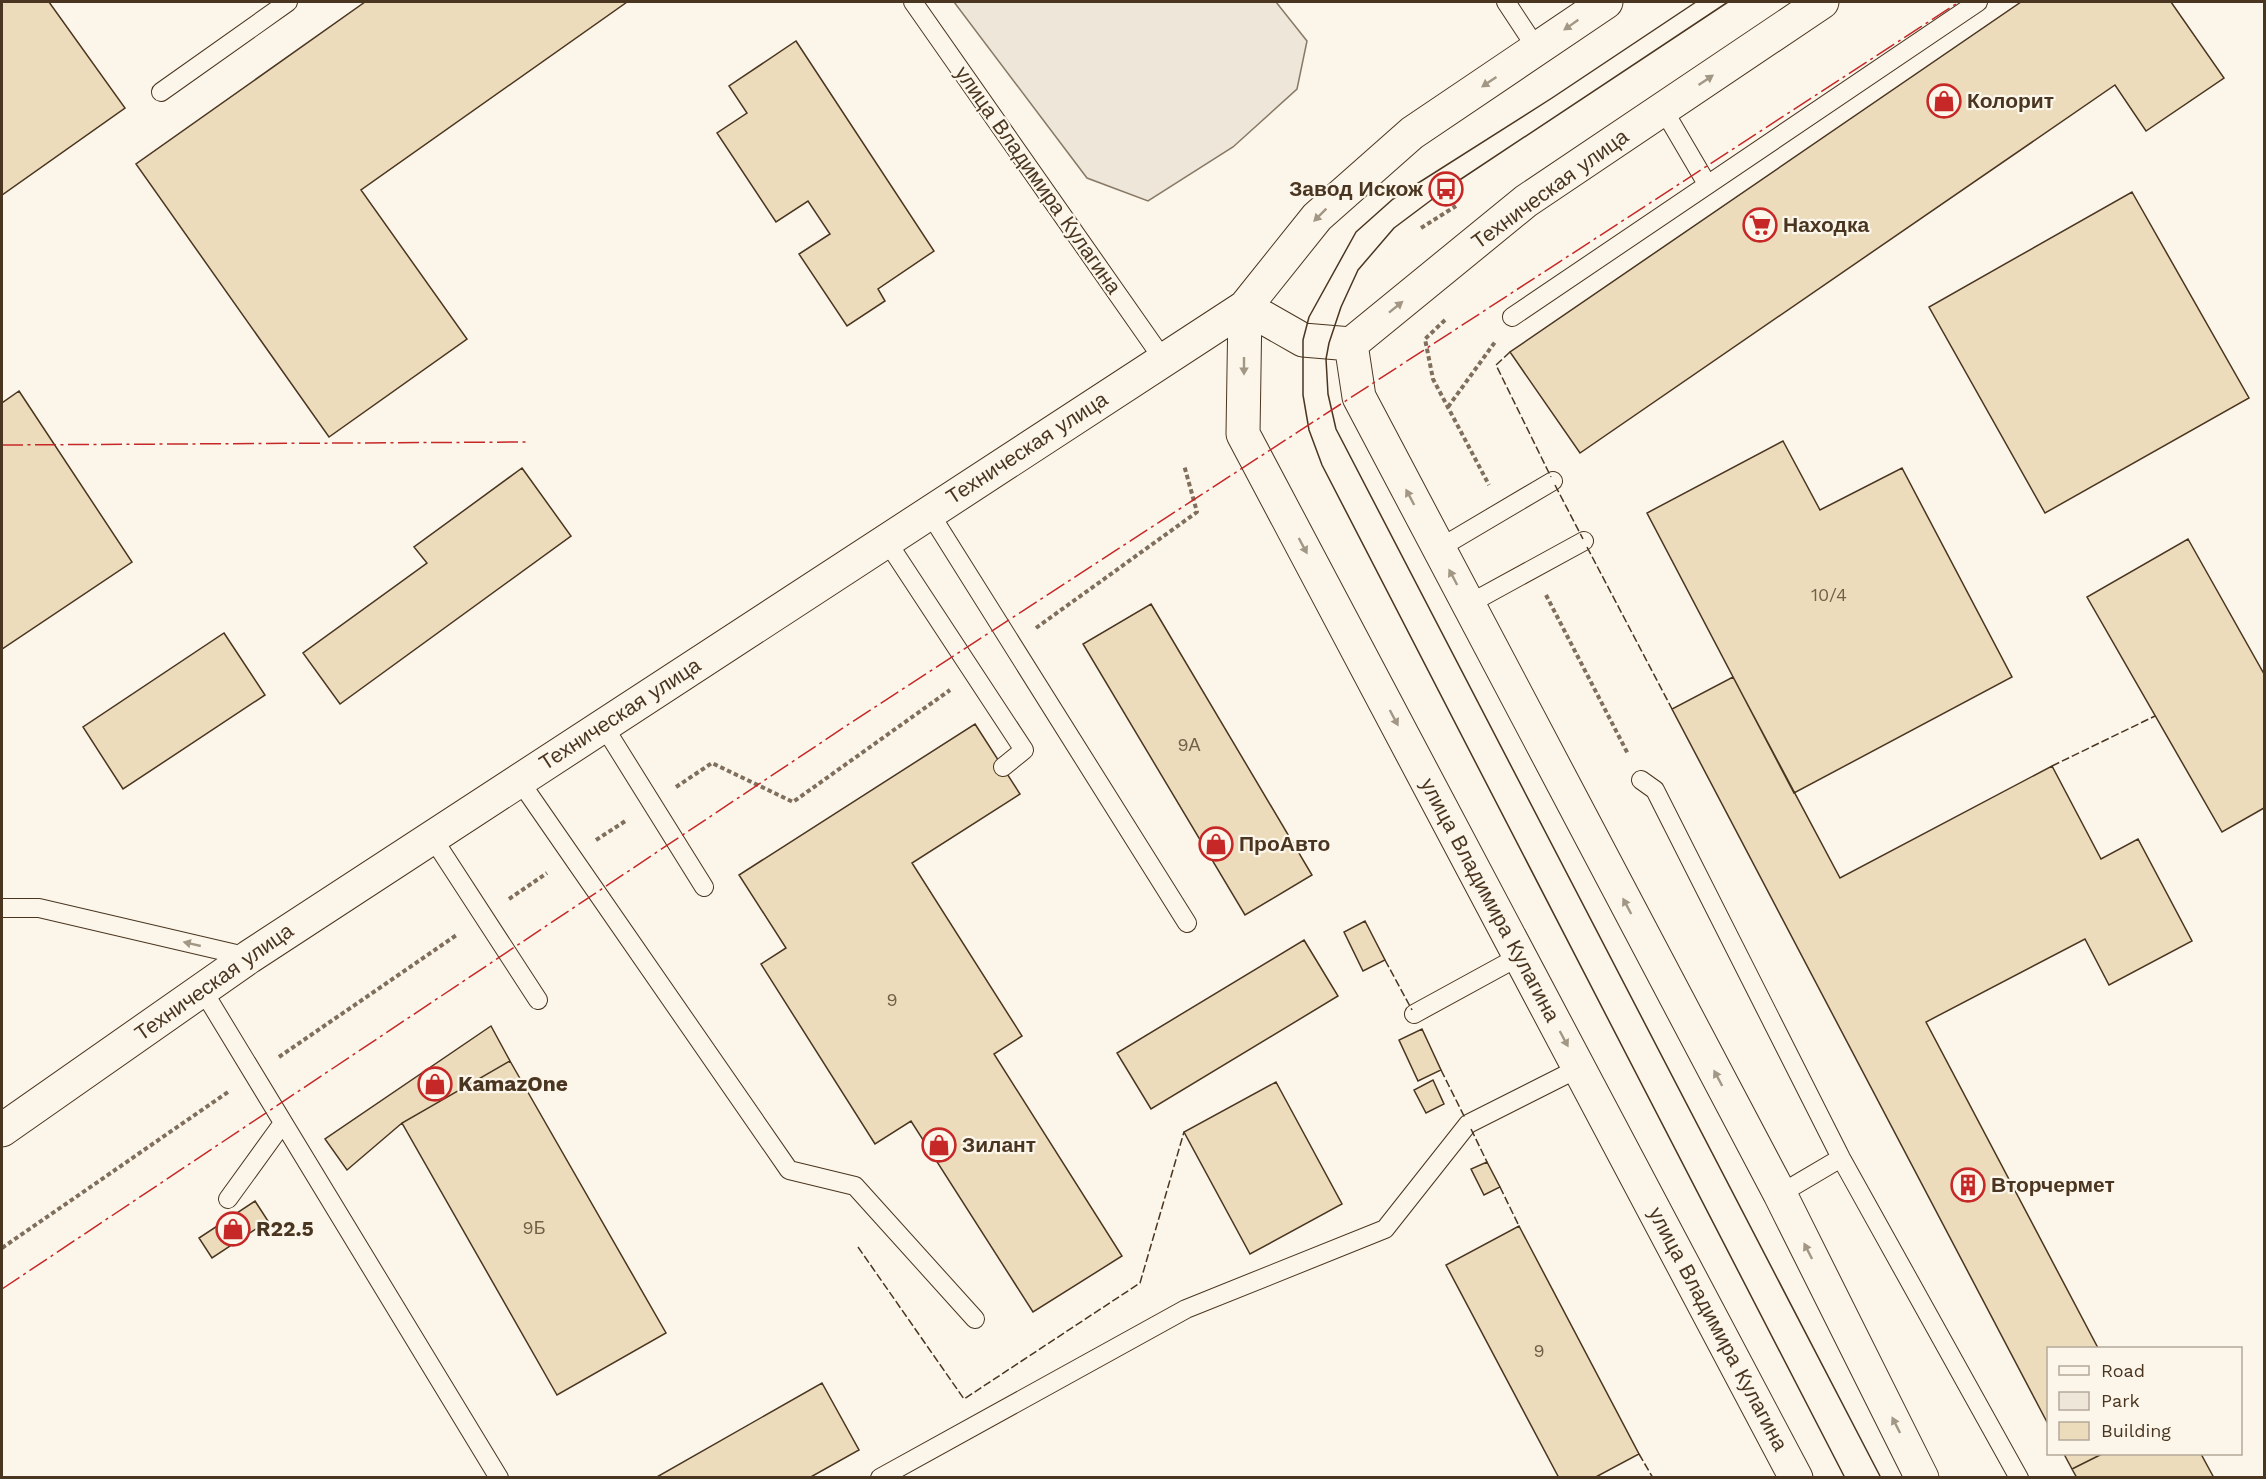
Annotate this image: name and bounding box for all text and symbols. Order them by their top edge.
one-way arrow [1564,19,1580,31]
street label: улица Владимира Кулагина [950,61,1127,299]
one-way arrow [1698,75,1714,86]
one-way arrow [1481,76,1497,87]
shop icon: Колорит [1926,83,1962,119]
place label: Колорит [1967,88,2054,113]
street label: Техническая улица [1467,123,1633,254]
bus stop icon: Завод Искож [1428,171,1464,207]
place label: Завод Искож [1289,176,1424,201]
supermarket icon: Находка [1742,207,1778,243]
one-way arrow [1313,208,1327,222]
place label: Находка [1783,212,1869,237]
one-way arrow [1389,301,1404,313]
one-way arrow [1239,356,1249,375]
street label: Техническая улица [941,386,1112,509]
one-way arrow [1406,488,1415,505]
one-way arrow [1298,538,1308,555]
one-way arrow [1448,568,1457,585]
house number: 10/4 [1811,584,1847,605]
street label: Техническая улица [534,652,705,775]
one-way arrow [1389,710,1399,727]
house number: 9А [1177,734,1201,755]
street label: улица Владимира Кулагина [1415,774,1566,1026]
shop icon: ПроАвто [1198,826,1234,862]
place label: ПроАвто [1239,831,1330,856]
one-way arrow [1622,897,1632,914]
street label: Техническая улица [130,917,298,1046]
one-way arrow [182,938,201,948]
house number: 9 [886,989,898,1010]
one-way arrow [1559,1031,1569,1048]
shop icon: KamazOne [417,1066,453,1102]
one-way arrow [1713,1069,1723,1086]
place label: KamazOne [458,1071,568,1096]
shop icon: Зилант [921,1127,957,1163]
place label: Зилант [962,1132,1036,1157]
building icon: Вторчермет [1950,1167,1986,1203]
place label: Вторчермет [1991,1172,2115,1197]
street label: улица Владимира Кулагина [1643,1203,1794,1455]
shop icon: R22.5 [215,1211,251,1247]
place label: R22.5 [256,1216,314,1241]
house number: 9Б [523,1217,545,1238]
one-way arrow [1803,1242,1813,1259]
house number: 9 [1533,1340,1545,1361]
legend [2047,1347,2242,1455]
text: Road [2101,1360,2145,1381]
text: Park [2101,1390,2140,1411]
one-way arrow [1891,1417,1900,1434]
text: Building [2101,1420,2171,1441]

